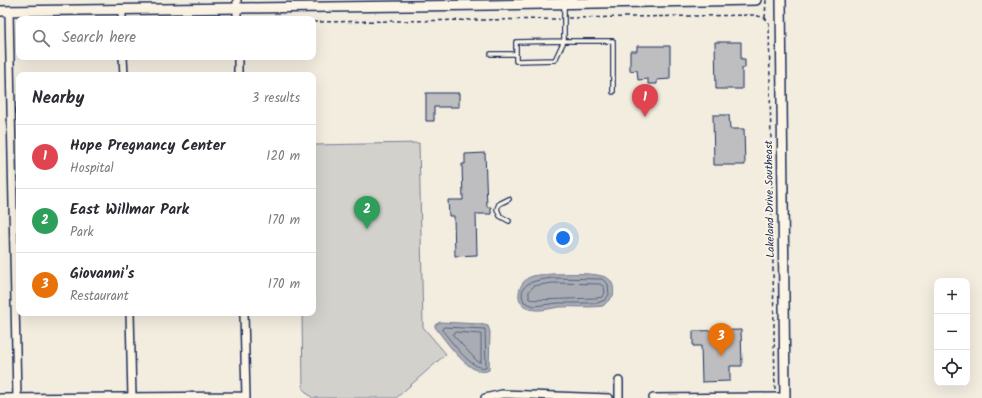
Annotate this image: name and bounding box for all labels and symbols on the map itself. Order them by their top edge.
pin: 1 [632,84,658,117]
street label: Lakeland Drive Southeast [760,139,780,258]
pin: 2 [354,196,380,229]
your location [553,228,573,248]
pin: 3 [708,323,734,356]

